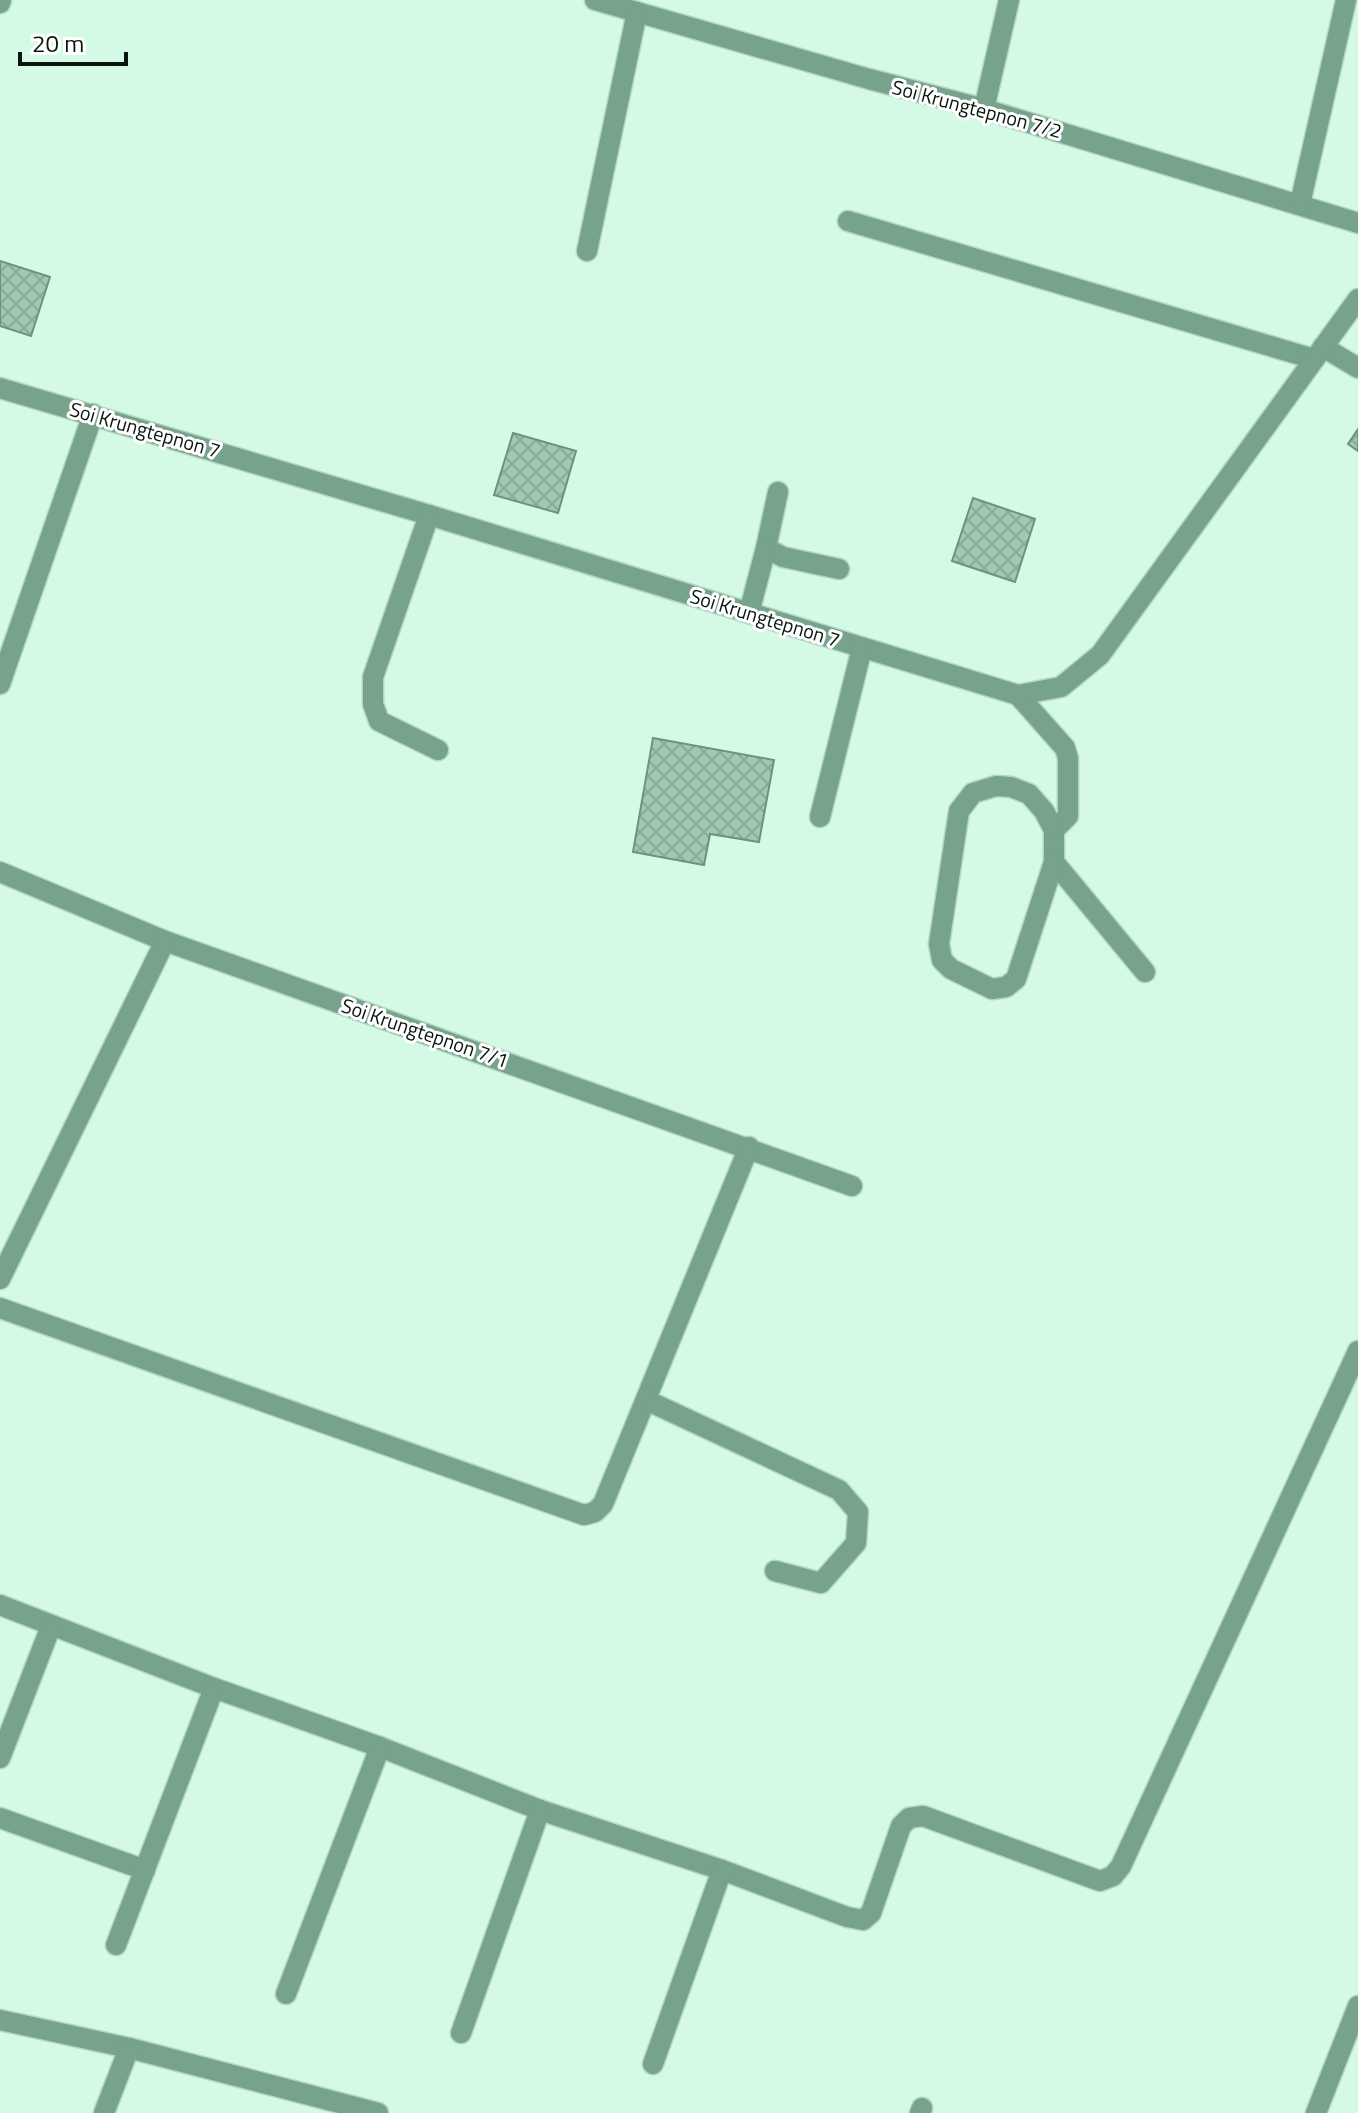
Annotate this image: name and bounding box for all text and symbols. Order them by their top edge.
scale bar [20,16,126,66]
text: 20 m [32,25,84,61]
street label: Soi Krungtepnon 7/2 [889,71,1066,146]
street label: Soi Krungtepnon 7 [66,393,224,466]
street label: Soi Krungtepnon 7 [686,580,844,655]
street label: Soi Krungtepnon 7/1 [337,989,513,1076]

